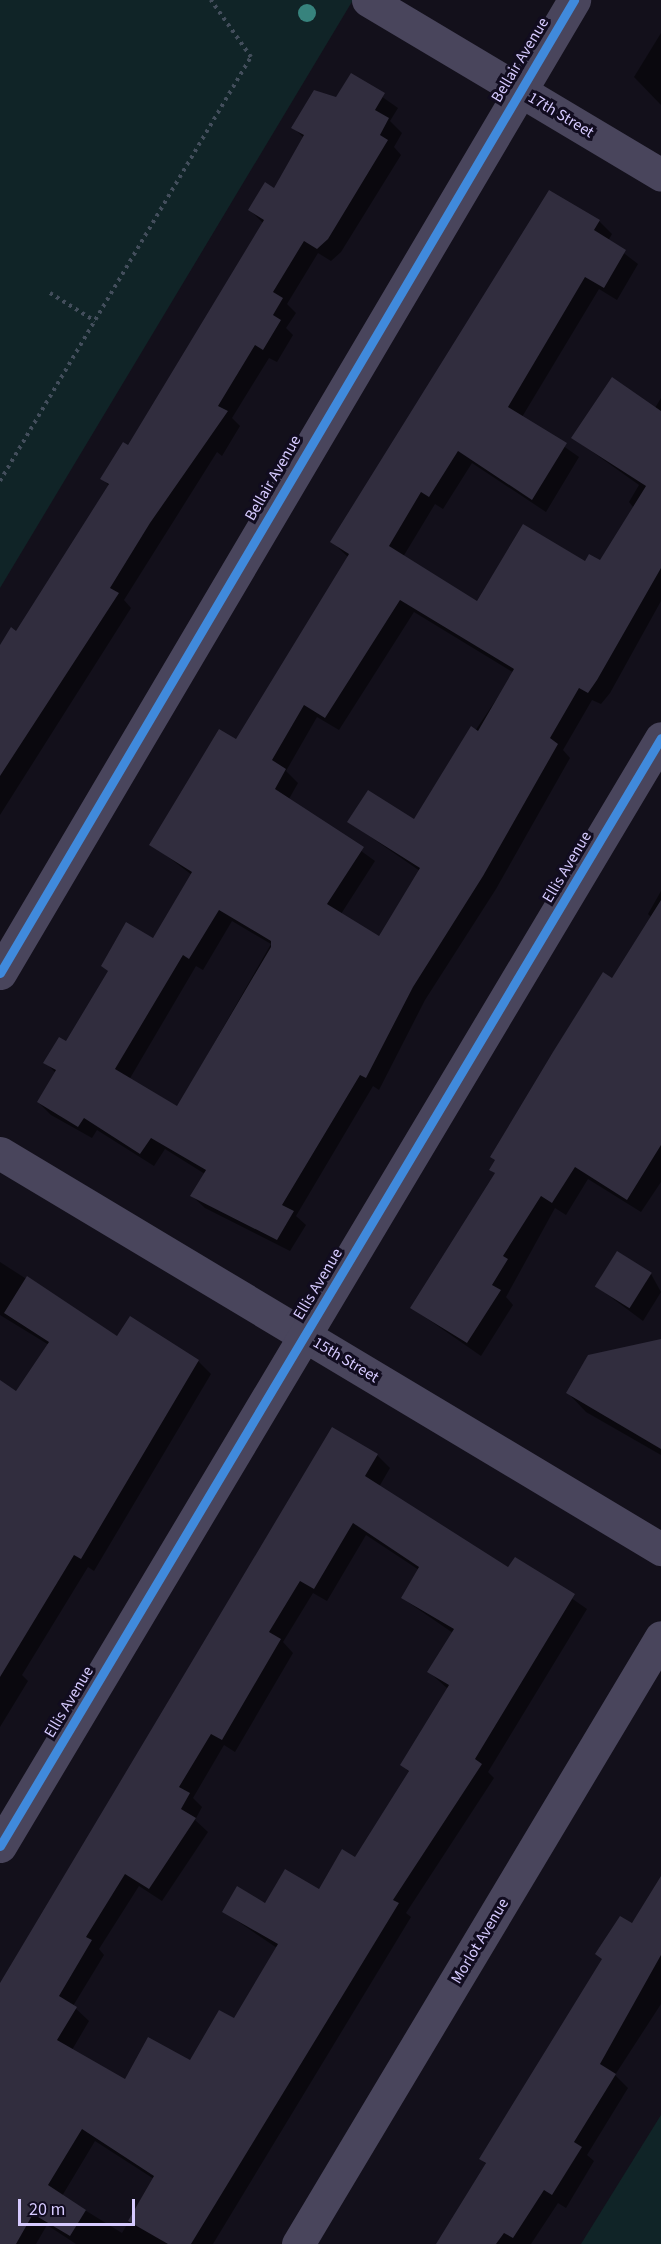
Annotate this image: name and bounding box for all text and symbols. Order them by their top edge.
street label: Bellair Avenue [487,14,553,106]
street label: 17th Street [525,88,597,142]
street label: Bellair Avenue [241,432,305,524]
street label: Ellis Avenue [538,828,596,906]
street label: Ellis Avenue [289,1245,347,1323]
street label: 15th Street [310,1333,382,1387]
street label: Ellis Avenue [40,1663,98,1741]
street label: Morlot Avenue [447,1895,513,1987]
scale bar [21,2187,138,2225]
text: 20 m [29,2197,65,2222]

